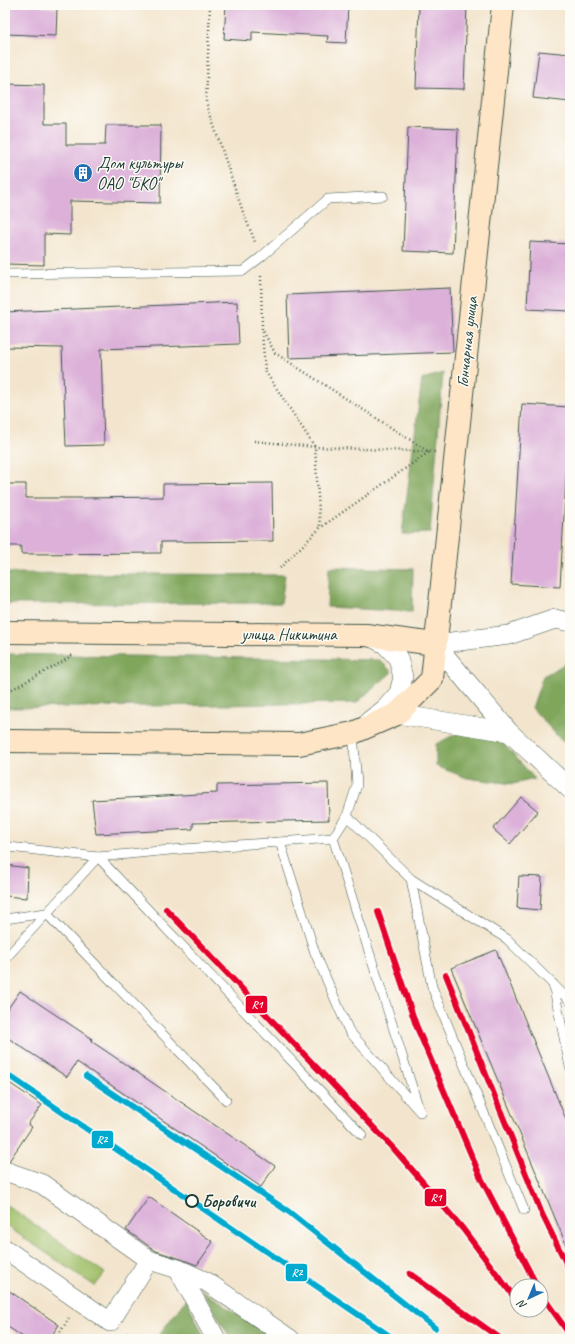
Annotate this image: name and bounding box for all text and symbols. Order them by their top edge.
place label: Дом культуры ОАО "БКО" [97,153,184,194]
building icon: Дом культуры ОАО "БКО" [72,162,94,184]
street label: Гончарная улица [452,294,482,388]
street label: улица Никитина [240,624,338,645]
line badge: R1 [245,995,268,1014]
text: R1 [252,997,264,1011]
line badge: R2 [91,1130,114,1149]
text: R2 [97,1132,109,1146]
line badge: R1 [424,1188,447,1207]
text: R1 [431,1190,443,1204]
place label: Боровичи [202,1191,257,1212]
marker: Боровичи [185,1194,199,1208]
line badge: R2 [285,1263,308,1282]
text: R2 [292,1265,304,1279]
north arrow [509,1278,549,1318]
text: N [513,1296,529,1313]

